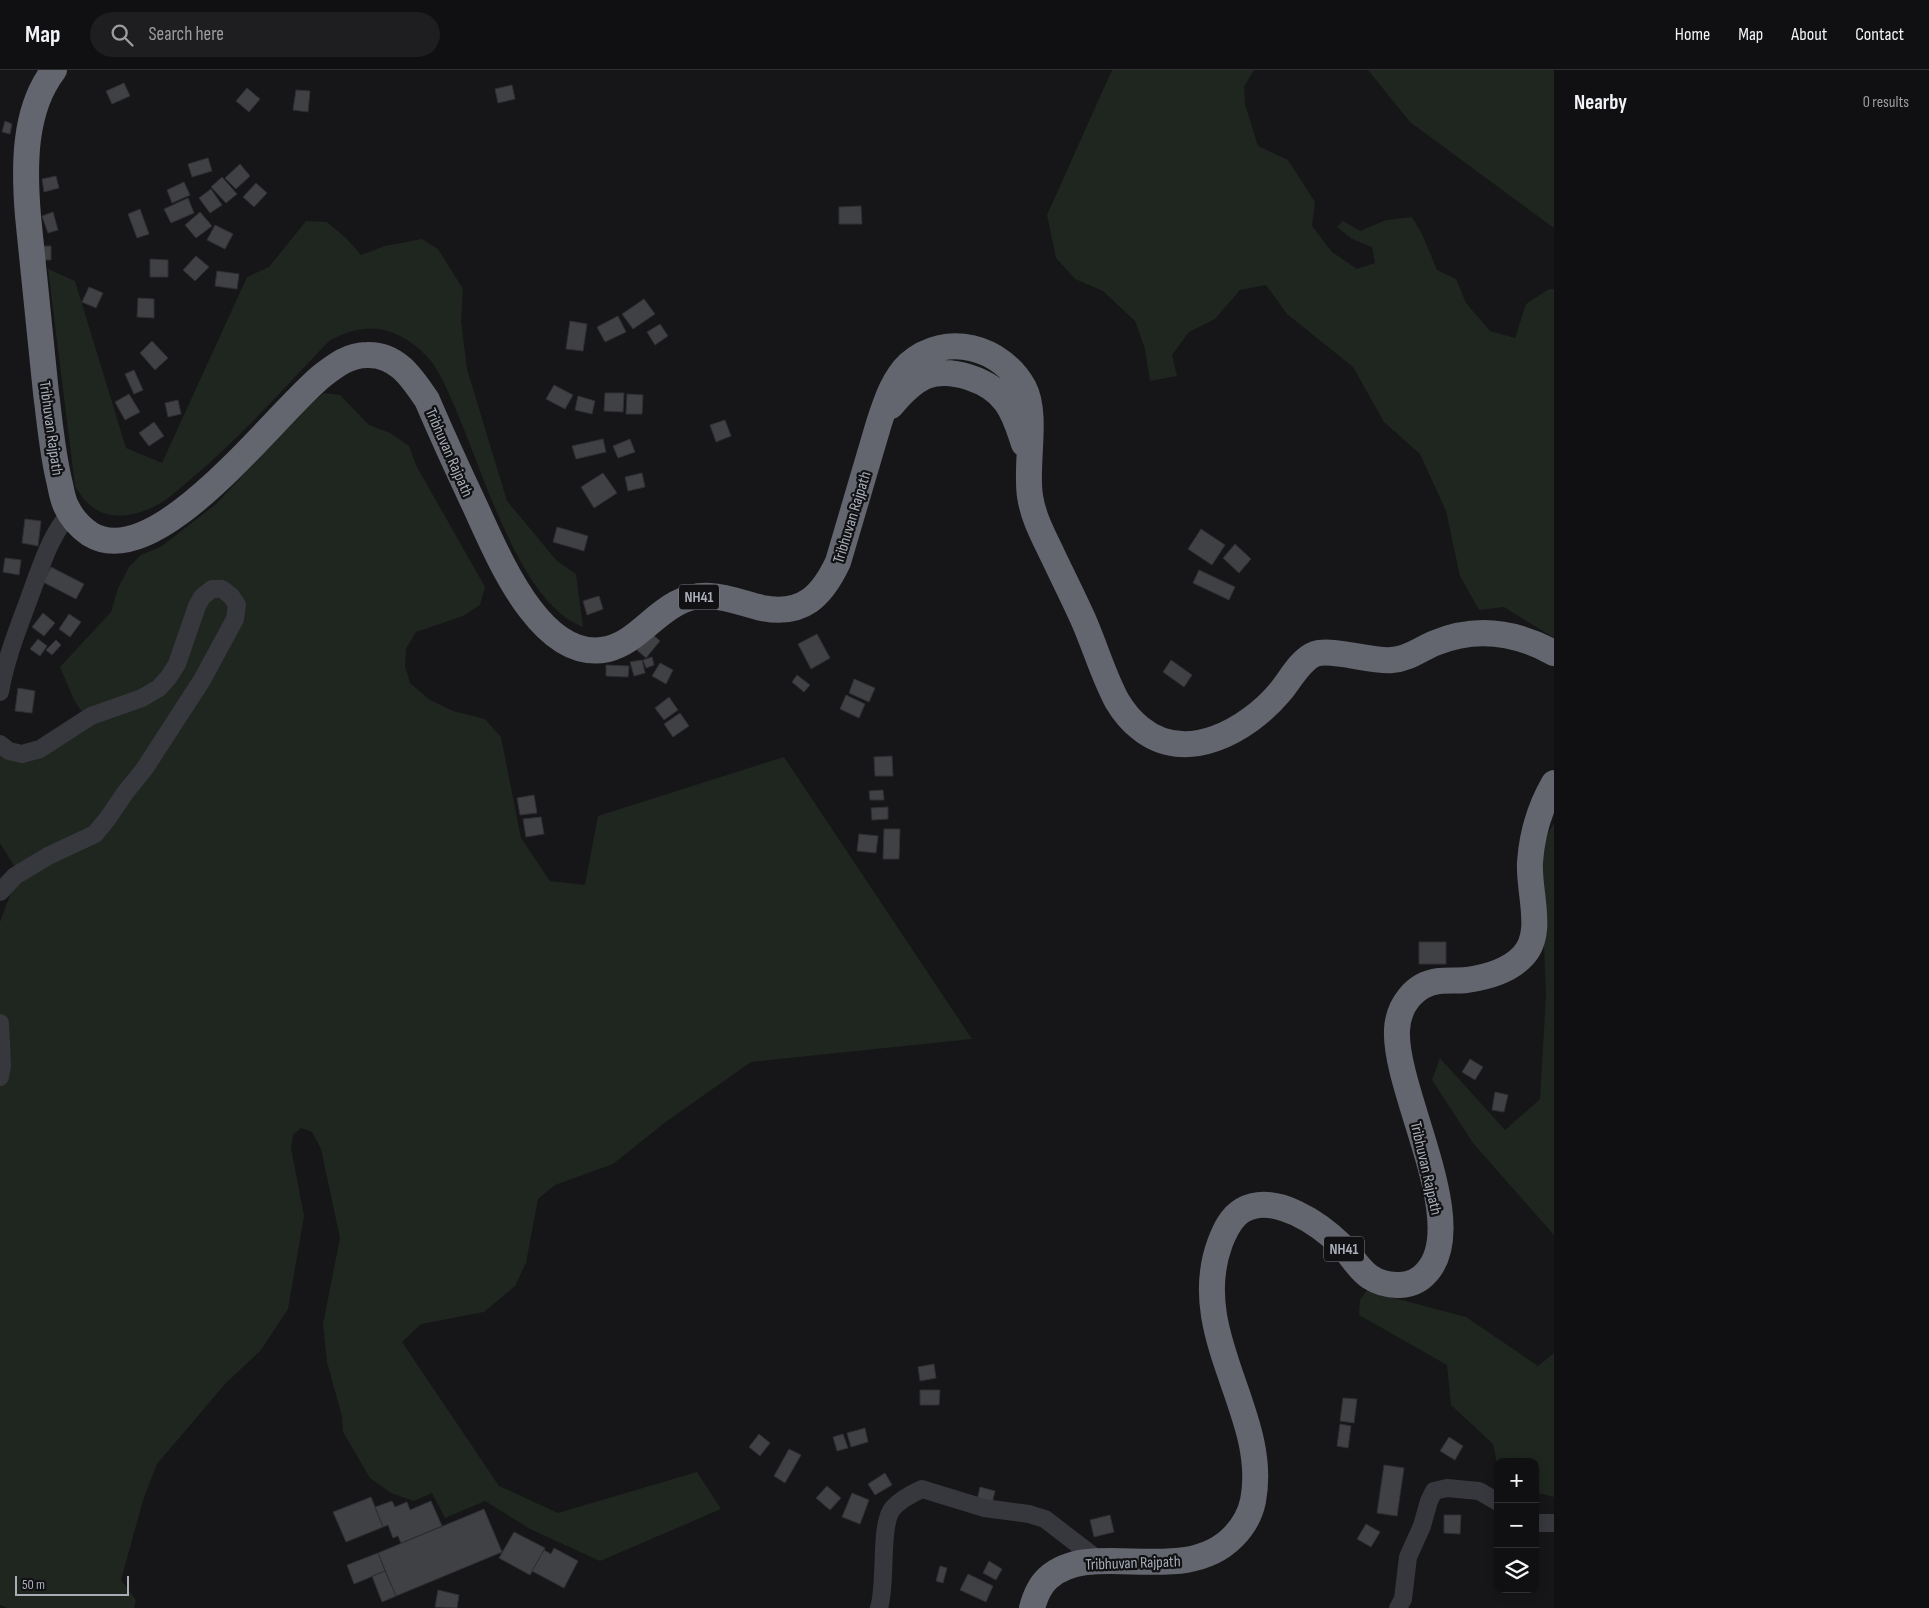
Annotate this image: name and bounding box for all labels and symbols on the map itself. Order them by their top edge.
street label: Tribhuvan Rajpath [34,380,67,477]
street label: Tribhuvan Rajpath [421,405,477,500]
street label: Tribhuvan Rajpath [829,469,875,566]
road number: NH41 [679,584,719,610]
street label: Tribhuvan Rajpath [1406,1120,1446,1217]
road number: NH41 [1324,1236,1364,1262]
street label: Tribhuvan Rajpath [1085,1552,1181,1575]
scale bar [15,1573,129,1596]

